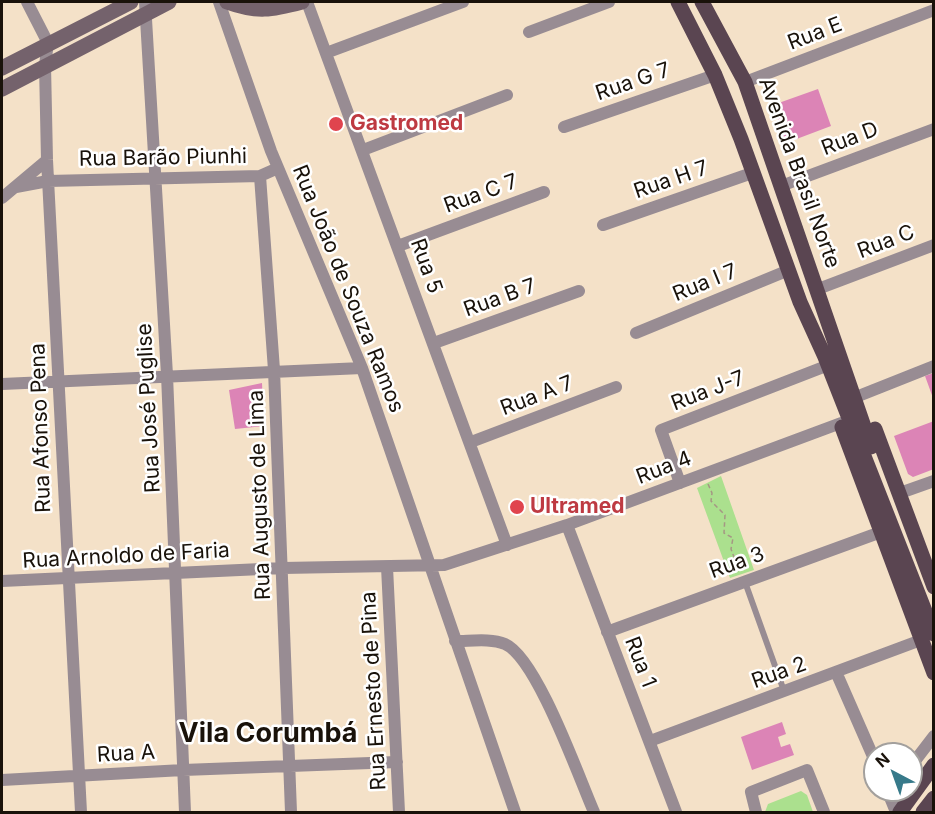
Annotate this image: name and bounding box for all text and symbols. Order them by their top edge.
street label: Rua E [784,12,846,56]
street label: Rua G 7 [592,58,674,106]
street label: Avenida Brasil Norte [753,74,845,272]
place label: Gastromed [350,111,463,137]
marker: Gastromed [327,115,345,133]
street label: Rua D [818,117,882,161]
street label: Rua Barão Piunhi [79,144,247,172]
street label: Rua H 7 [630,156,712,204]
street label: Rua João de Souza Ramos [287,162,409,416]
street label: Rua C 7 [441,169,521,219]
street label: Rua C [854,220,918,264]
street label: Rua 5 [405,235,447,297]
street label: Rua I 7 [669,259,741,307]
street label: Rua B 7 [460,273,540,323]
street label: Rua José Puglise [132,323,166,493]
street label: Rua Afonso Pena [25,343,57,513]
street label: Rua J-7 [668,365,748,417]
street label: Rua A 7 [497,371,577,421]
street label: Rua Augusto de Lima [244,390,276,600]
street label: Rua 4 [633,446,695,490]
place label: Ultramed [530,494,624,520]
marker: Ultramed [508,498,526,516]
street label: Rua Arnoldo de Faria [22,538,230,574]
street label: Rua 3 [706,541,768,585]
street label: Rua Ernesto de Pina [356,591,392,791]
street label: Rua 1 [619,633,661,691]
street label: Rua 2 [748,652,810,694]
district label: Vila Corumbá [179,718,357,750]
street label: Rua A [96,740,156,768]
north arrow [863,742,923,802]
text: N [871,748,894,771]

